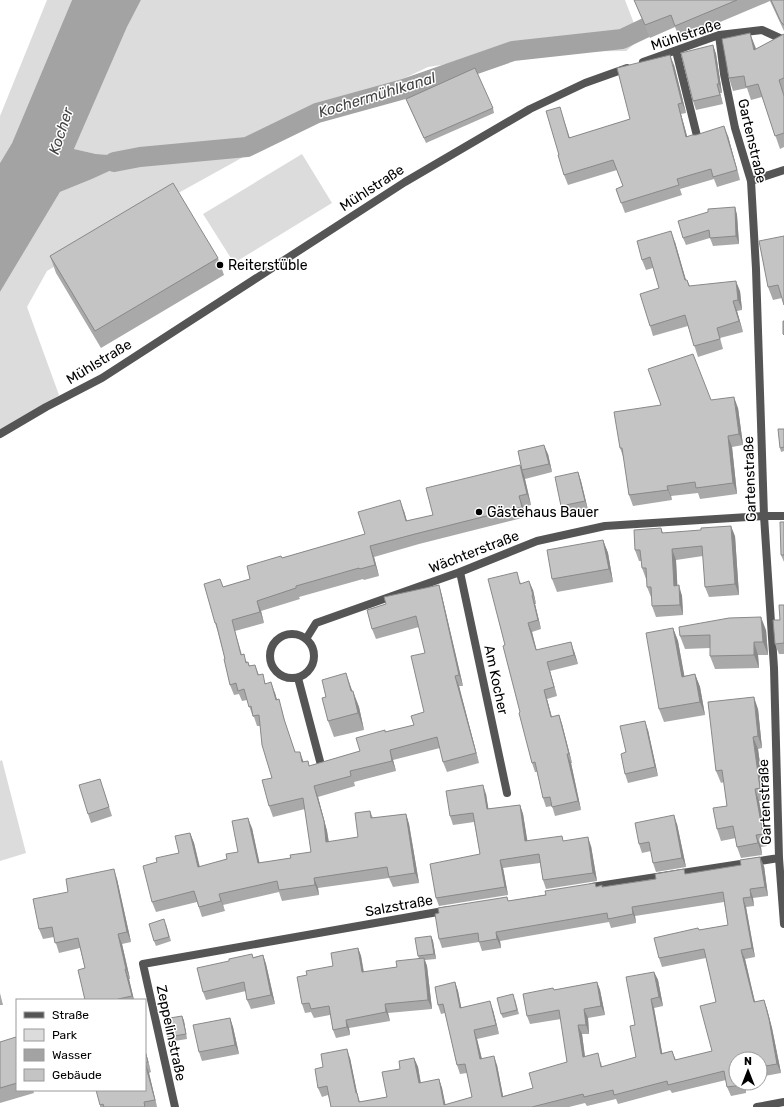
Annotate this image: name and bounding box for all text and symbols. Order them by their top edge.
street label: Mühlstraße [649,16,724,54]
water label: Kochermühlkanal [316,69,438,121]
street label: Gartenstraße [734,97,770,185]
water label: Kocher [45,104,77,157]
street label: Mühlstraße [337,161,407,215]
place label: Reiterstüble [228,257,308,274]
marker: Reiterstüble [215,260,225,270]
street label: Mühlstraße [63,336,135,388]
street label: Gartenstraße [740,436,760,522]
place label: Gästehaus Bauer [487,504,599,521]
marker: Gästehaus Bauer [474,507,484,517]
street label: Wächterstraße [427,527,522,577]
street label: Am Kocher [480,644,512,717]
street label: Gartenstraße [755,759,775,845]
street label: Salzstraße [364,892,434,920]
street label: Zeppelinstraße [153,984,189,1083]
legend [16,999,146,1091]
text: Straße [52,1008,89,1022]
text: Park [52,1028,78,1042]
text: Wasser [52,1048,92,1062]
north arrow [728,1051,768,1091]
text: N [744,1055,752,1068]
text: Gebäude [52,1068,102,1082]

